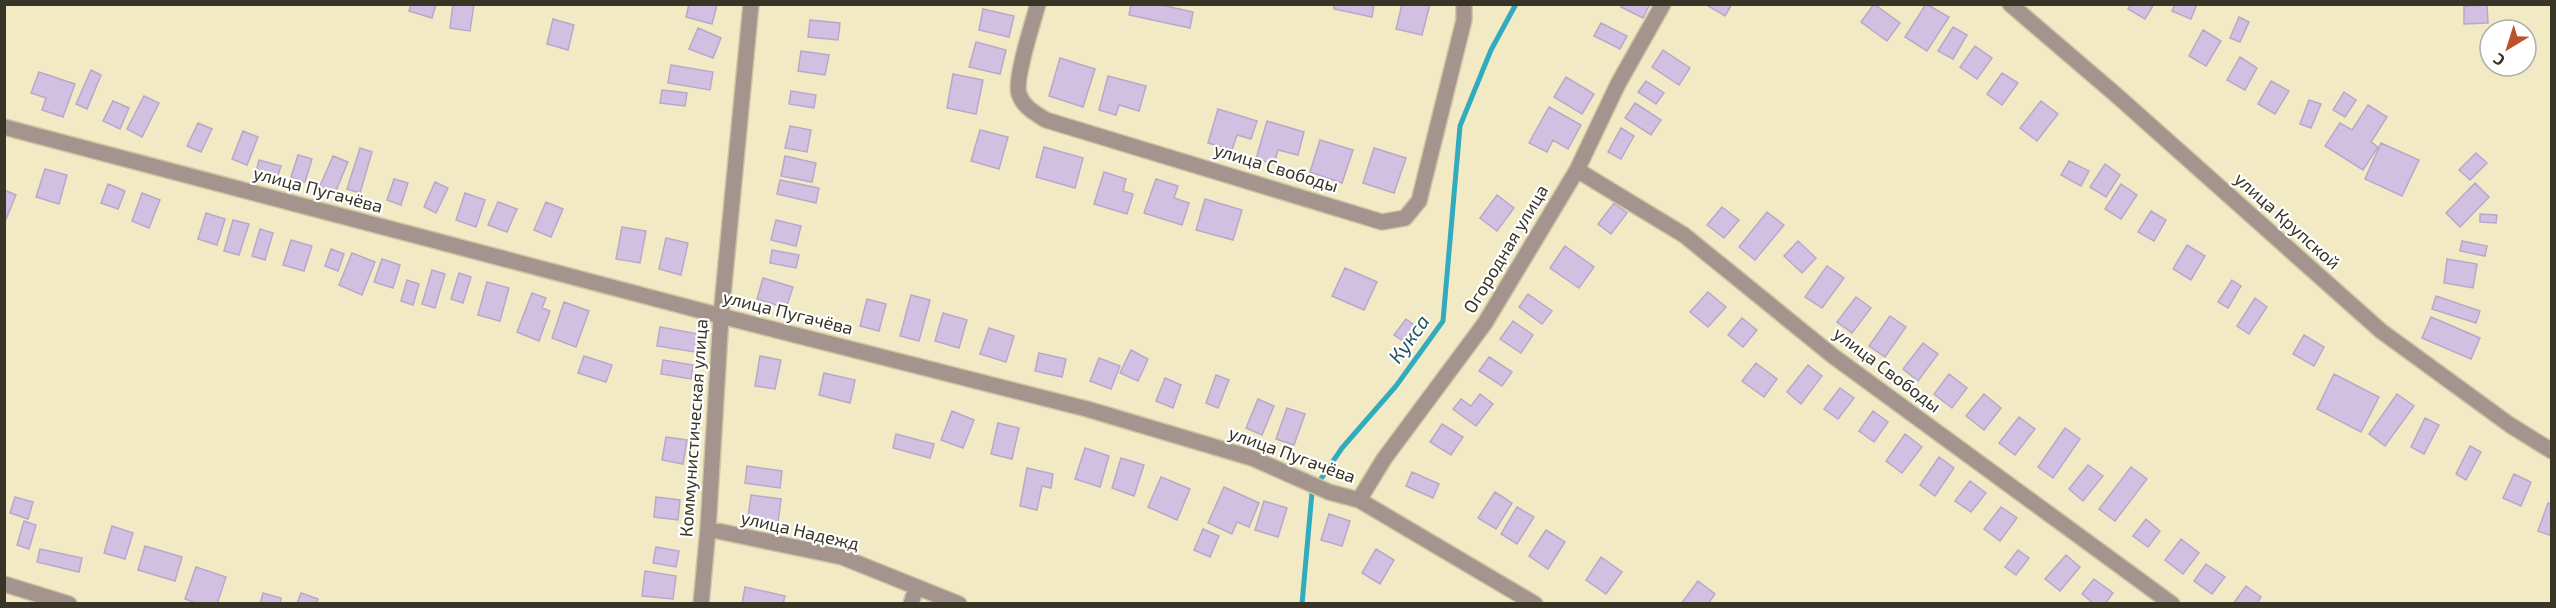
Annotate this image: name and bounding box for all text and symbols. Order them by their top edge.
north arrow [2478,18,2538,78]
text: С [2489,50,2508,71]
street label: улица Свободы [1212,138,1341,196]
street label: улица Пугачёва [251,161,386,217]
street label: улица Крупской [2230,167,2345,273]
street label: Огородная улица [1458,180,1552,317]
street label: улица Пугачёва [721,285,856,339]
water label: Кукса [1383,309,1434,367]
street label: Коммунистическая улица [674,318,712,538]
street label: улица Свободы [1830,322,1946,417]
street label: улица Пугачёва [1226,421,1359,487]
street label: улица Надежд [739,506,862,554]

